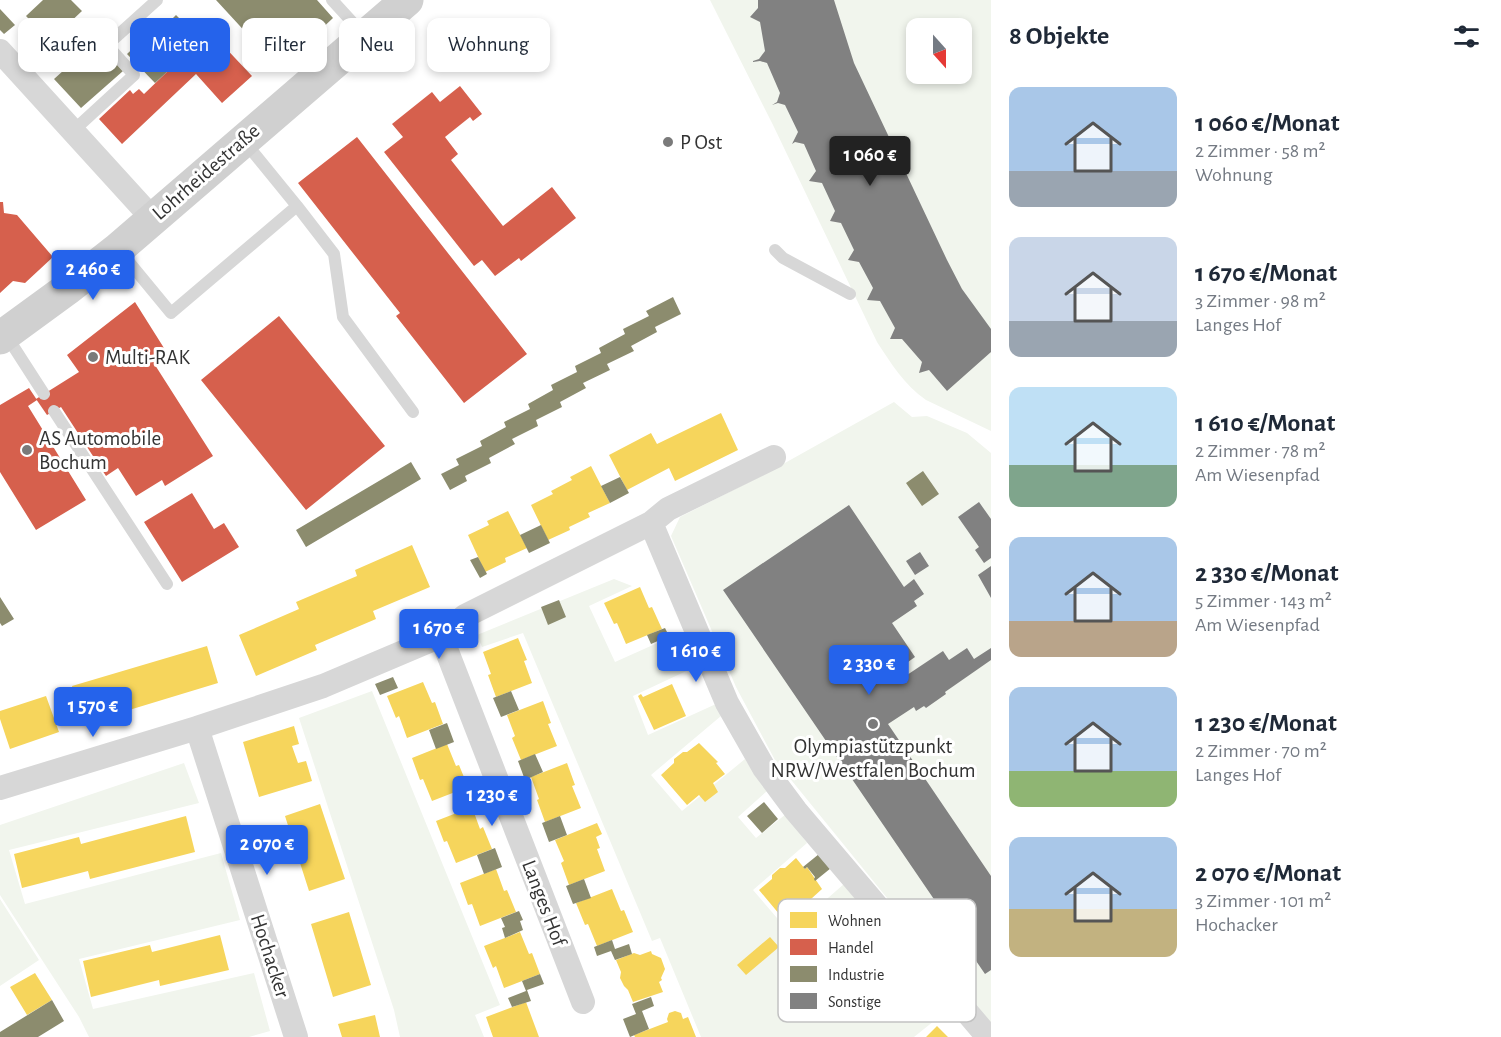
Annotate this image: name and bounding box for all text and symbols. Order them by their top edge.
chip: Kaufen [18,18,118,72]
chip: Mieten [130,18,230,72]
chip: Filter [242,18,327,72]
chip: Neu [339,18,415,72]
chip: Wohnung [427,18,550,72]
north arrow [906,18,972,84]
map controls [906,18,972,84]
icon: filters [1450,20,1483,53]
text: 8 Objekte [1009,23,1109,49]
text: 1 060 €/Monat [1195,110,1339,136]
icon: home [1057,111,1129,183]
street label: Lohrheidestraße [148,120,264,224]
place label: P Ost [680,132,722,153]
marker: P Ost [661,135,675,149]
pin: 1 060 € [815,136,925,187]
text: 2 Zimmer · 58 m² [1195,141,1326,161]
text: 1 060 € [843,145,897,165]
text: Wohnung [1195,165,1272,185]
pin: 2 460 € [38,250,148,301]
text: 2 460 € [66,259,120,279]
text: 1 670 €/Monat [1195,260,1337,286]
icon: home [1057,261,1129,333]
text: 3 Zimmer · 98 m² [1195,291,1326,311]
text: Langes Hof [1195,315,1281,335]
place label: Multi-RAK [105,347,190,368]
marker: Multi-RAK [86,350,100,364]
text: 1 610 €/Monat [1195,410,1335,436]
icon: home [1057,411,1129,483]
place label: AS Automobile Bochum [39,428,161,473]
text: 2 Zimmer · 78 m² [1195,441,1326,461]
marker: AS Automobile Bochum [20,443,34,457]
text: Am Wiesenpfad [1195,465,1320,485]
text: 2 330 €/Monat [1195,560,1339,586]
icon: home [1057,561,1129,633]
text: 5 Zimmer · 143 m² [1195,591,1332,611]
pin: 1 670 € [384,609,494,660]
text: Am Wiesenpfad [1195,615,1320,635]
text: 1 670 € [413,618,465,638]
pin: 1 610 € [641,632,751,683]
text: 1 610 € [671,641,721,661]
pin: 2 330 € [814,645,924,696]
text: 2 330 € [843,654,895,674]
pin: 1 570 € [38,687,148,738]
text: 1 570 € [68,696,118,716]
text: 1 230 €/Monat [1195,710,1337,736]
icon: home [1057,711,1129,783]
marker: Olympiastützpunkt NRW/Westfalen Bochum [866,717,880,731]
place label: Olympiastützpunkt NRW/Westfalen Bochum [771,736,975,781]
text: 2 Zimmer · 70 m² [1195,741,1327,761]
text: Langes Hof [1195,765,1281,785]
pin: 1 230 € [437,776,547,827]
text: 1 230 € [466,785,518,805]
pin: 2 070 € [212,825,322,876]
text: 2 070 € [240,834,294,854]
street label: Langes Hof [518,857,571,950]
text: 2 070 €/Monat [1195,860,1341,886]
icon: home [1057,861,1129,933]
text: 3 Zimmer · 101 m² [1195,891,1331,911]
legend [778,899,976,1022]
street label: Hochacker [247,912,293,1001]
text: Wohnen [828,913,882,929]
text: Hochacker [1195,915,1278,935]
text: Handel [828,940,874,956]
text: Industrie [828,967,884,983]
text: Sonstige [828,994,881,1010]

